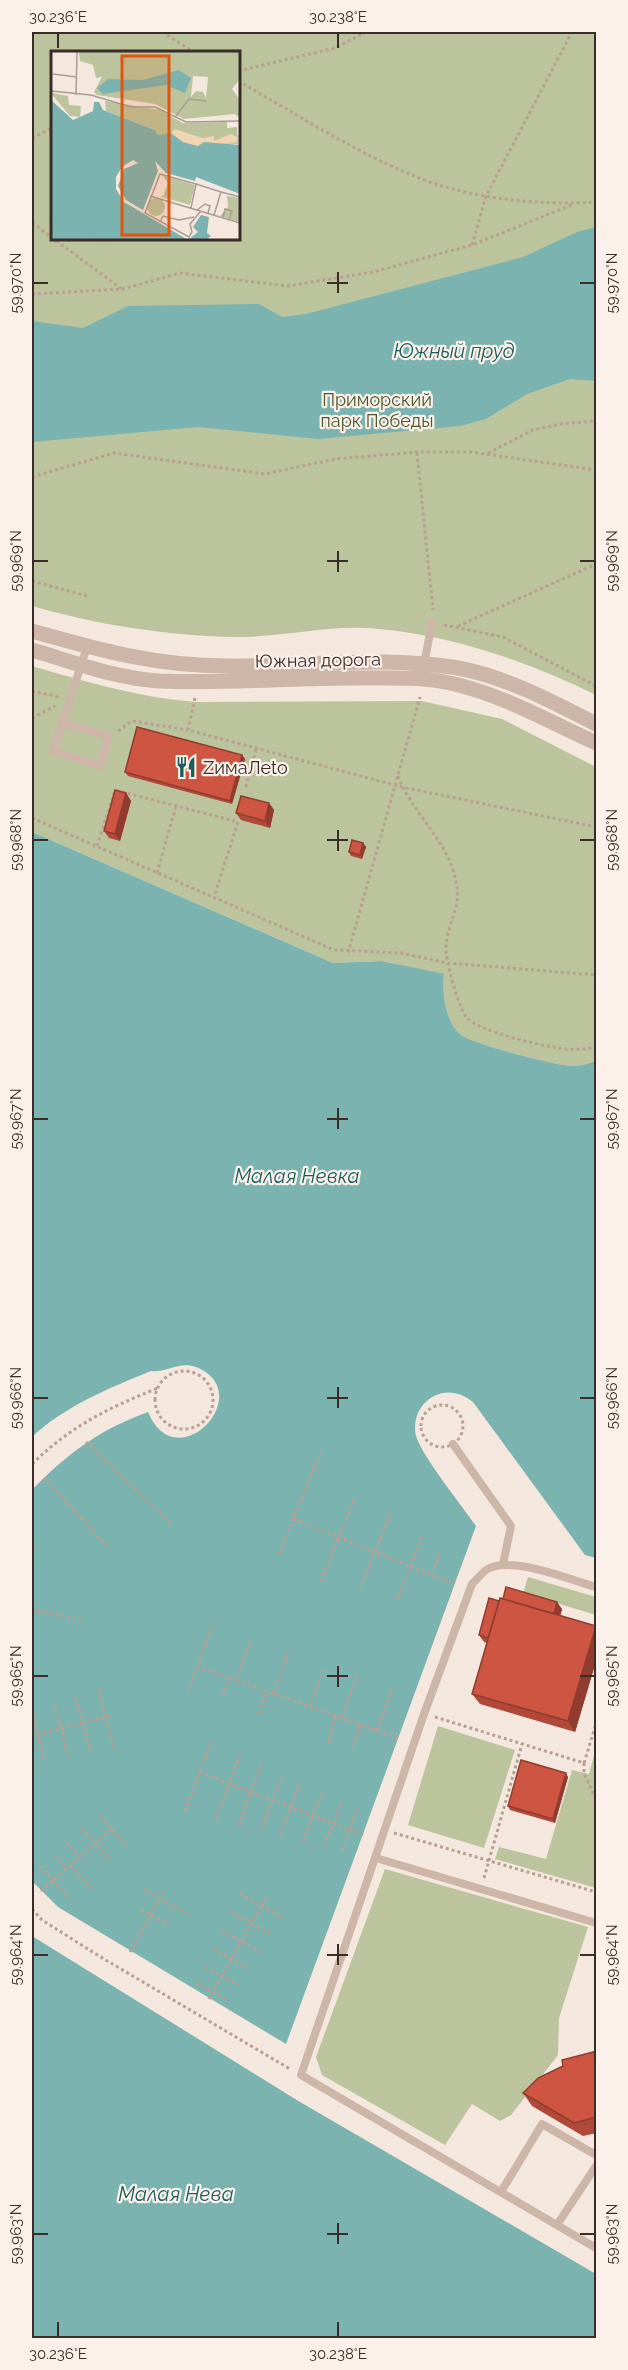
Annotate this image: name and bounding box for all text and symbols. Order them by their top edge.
text: 30.236°E [29,8,87,26]
text: 30.238°E [309,8,367,26]
inset map [51,51,240,240]
text: 59.970°N [7,253,25,313]
text: 59.970°N [603,253,621,313]
water label: Южный пруд [393,339,515,363]
park label: Приморский парк Победы [321,389,433,431]
text: 59.969°N [7,530,25,592]
text: 59.969°N [603,530,621,592]
street label: Южная дорога [255,648,381,672]
restaurant icon: ZимаЛеtо [174,755,198,779]
place label: ZимаЛеtо [203,757,288,778]
text: 59.968°N [7,809,25,871]
text: 59.968°N [603,809,621,871]
text: 59.967°N [7,1088,25,1150]
text: 59.967°N [603,1088,621,1150]
water label: Малая Невка [234,1164,360,1188]
text: 59.966°N [7,1367,25,1429]
text: 59.966°N [603,1367,621,1429]
text: 59.965°N [7,1645,25,1707]
text: 59.965°N [603,1645,621,1707]
text: 59.964°N [7,1924,25,1986]
text: 59.964°N [603,1924,621,1986]
water label: Малая Нева [118,2182,234,2206]
text: 59.963°N [7,2204,25,2264]
text: 59.963°N [603,2204,621,2264]
text: 30.236°E [29,2345,87,2363]
text: 30.238°E [309,2345,367,2363]

